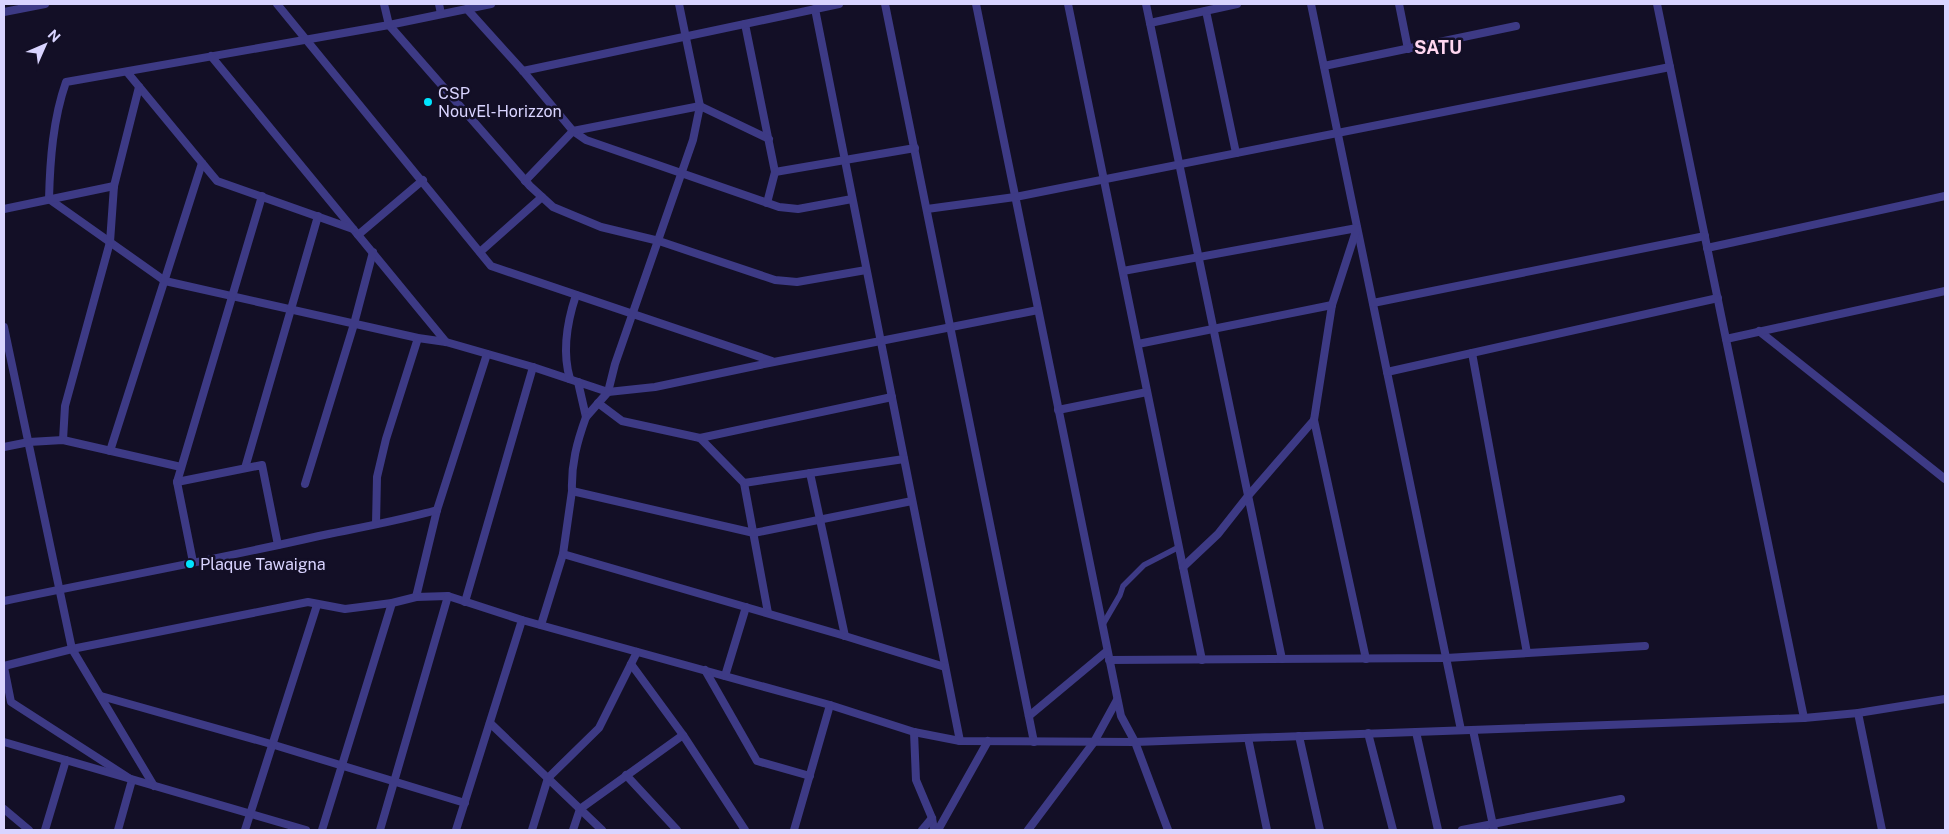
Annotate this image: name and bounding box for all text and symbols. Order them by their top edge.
north arrow [20,20,70,70]
text: N [45,26,64,45]
district label: SATU [1414,37,1462,58]
place label: CSP NouvEl-Horizzon [438,84,562,121]
marker: CSP NouvEl-Horizzon [422,96,434,108]
place label: Plaque Tawaigna [200,555,326,574]
marker: Plaque Tawaigna [184,558,196,570]

